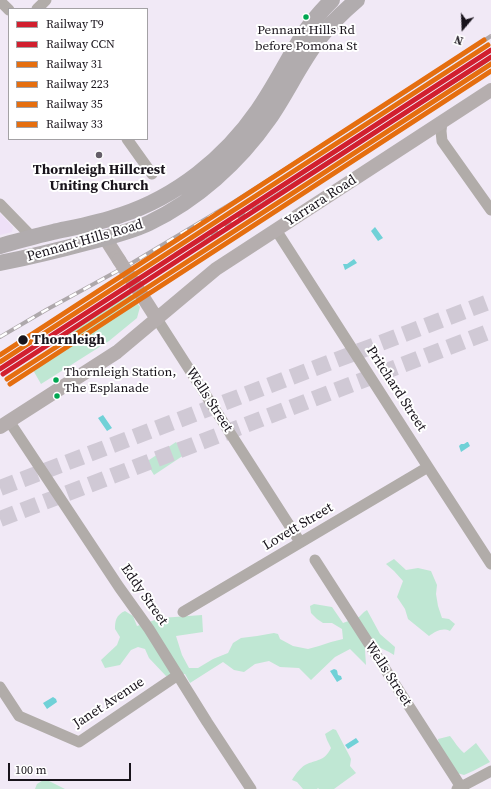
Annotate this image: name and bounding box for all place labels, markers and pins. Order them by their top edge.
marker: Pennant Hills Rd before Pomona St [301,12,311,22]
place label: Pennant Hills Rd before Pomona St [255,23,357,54]
marker: Thornleigh Hillcrest Uniting Church [94,150,104,160]
place label: Thornleigh Hillcrest Uniting Church [33,162,165,194]
place label: Thornleigh [32,332,105,348]
marker: Thornleigh [16,333,30,347]
place label: Thornleigh Station, The Esplanade [64,365,176,396]
marker: Thornleigh Station, The Esplanade [51,375,61,385]
unlabelled marker [52,391,62,401]

